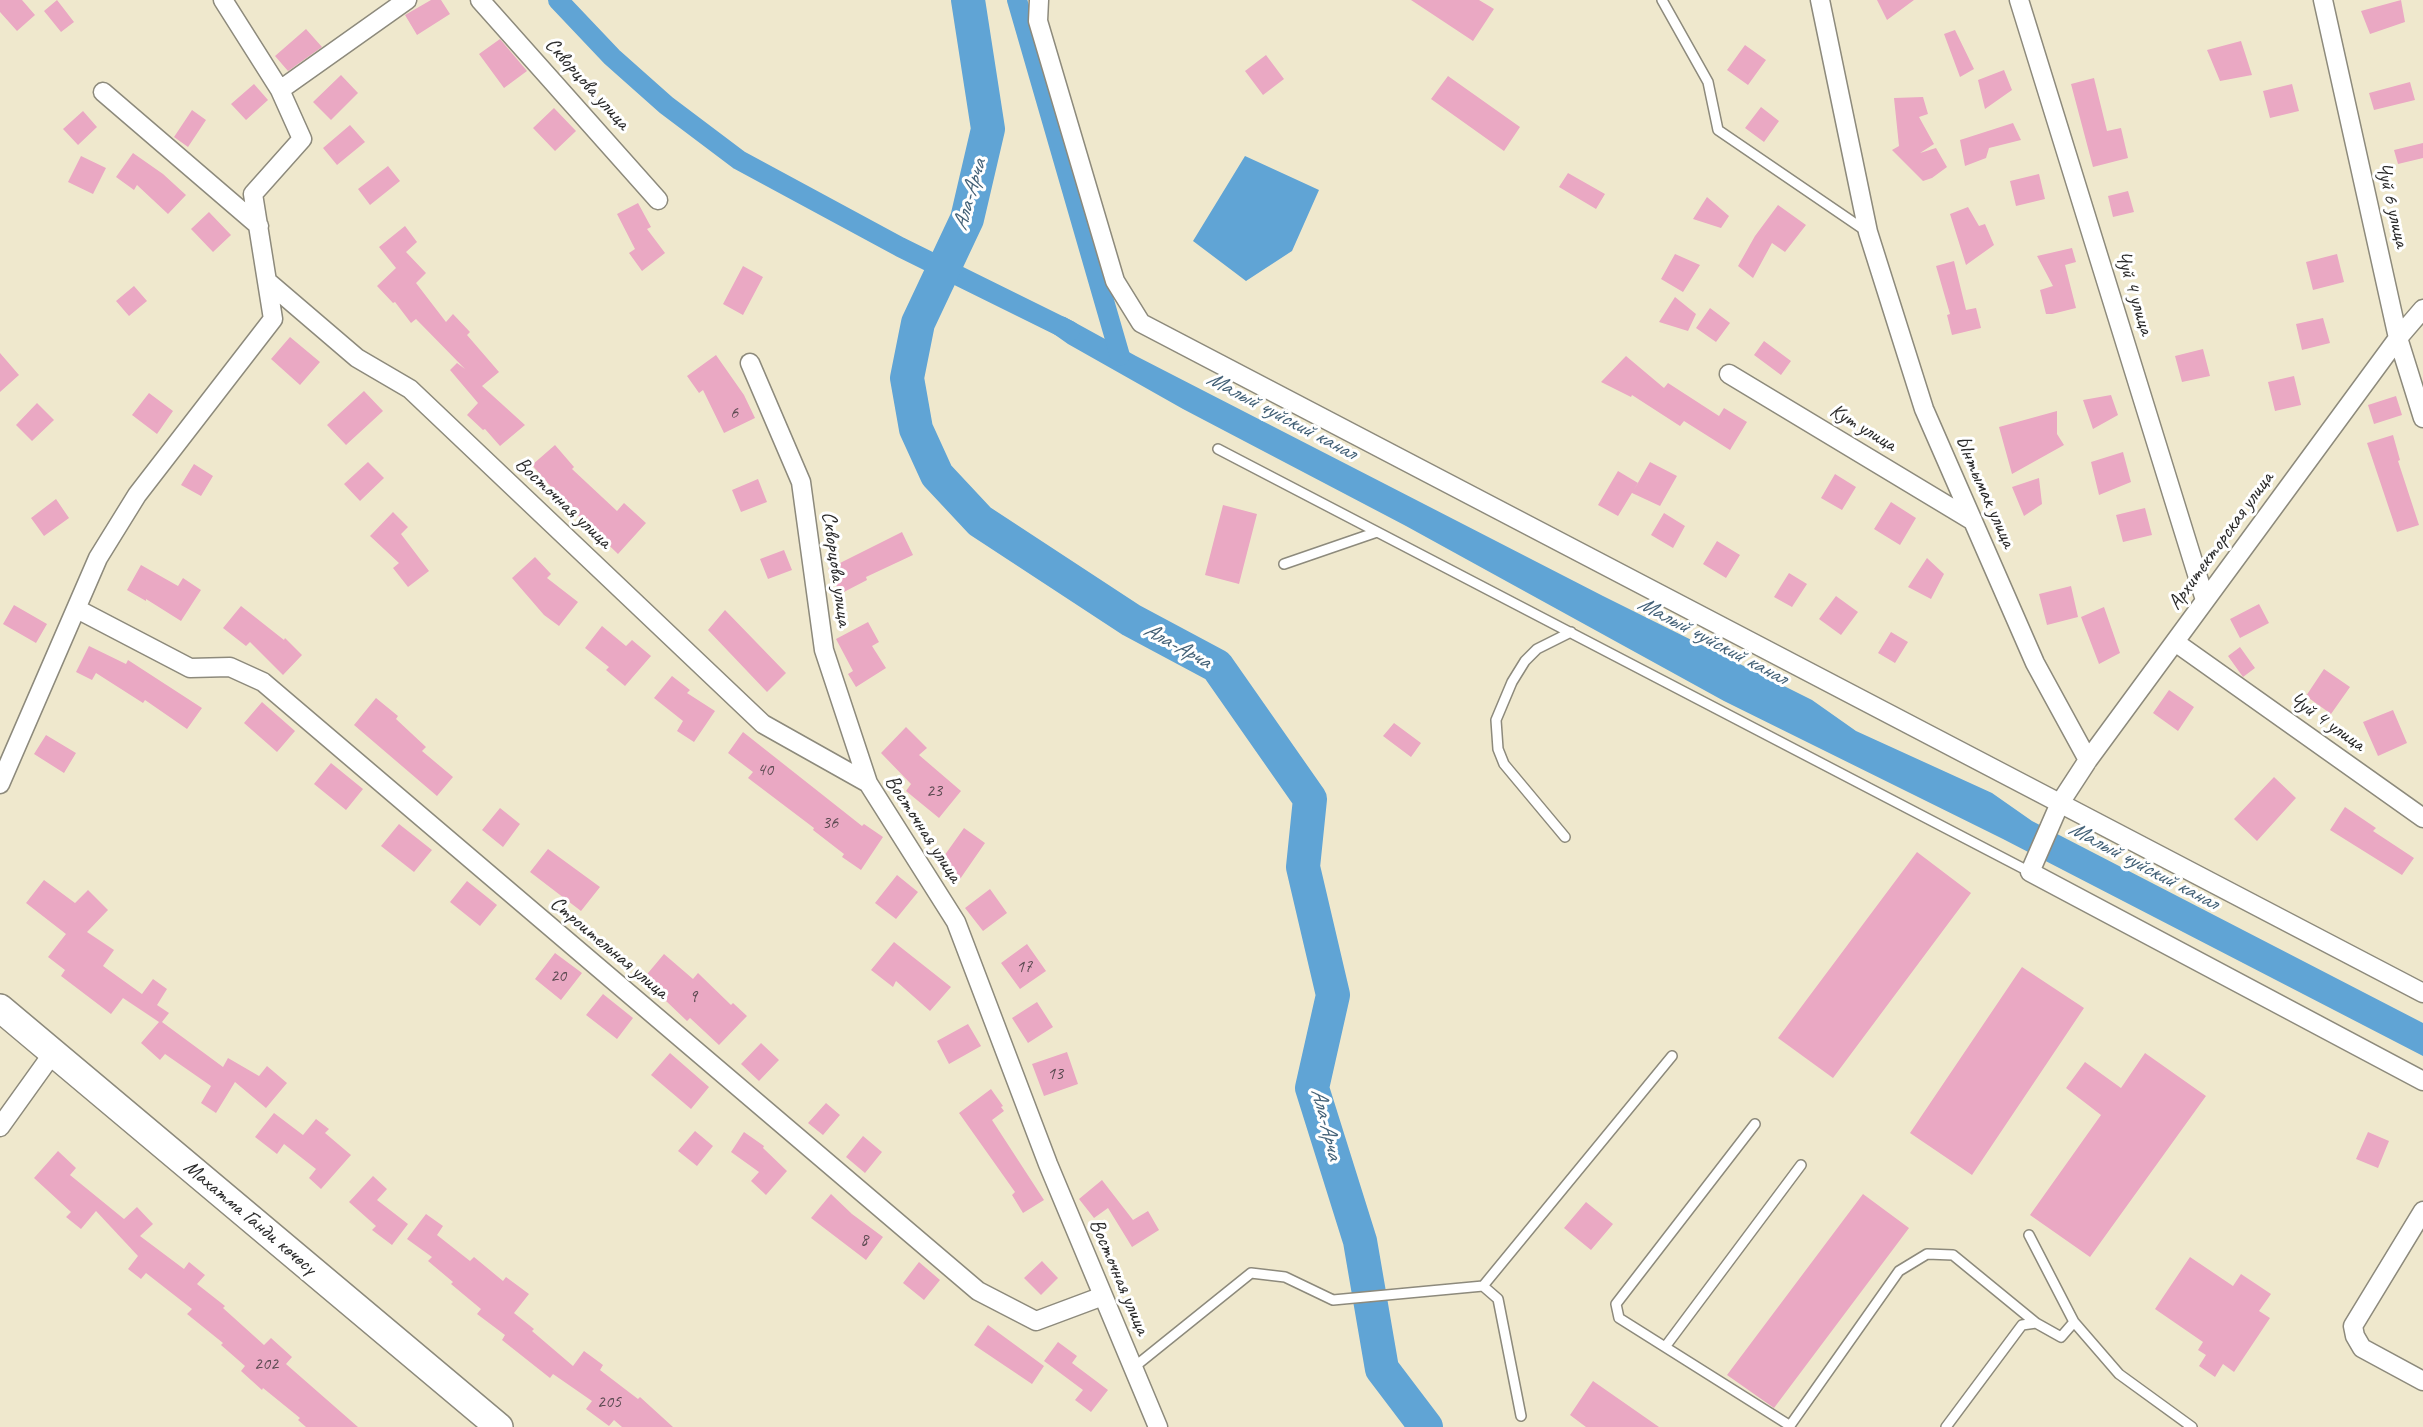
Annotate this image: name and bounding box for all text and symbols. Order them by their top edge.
street label: Скворцова улица [539,33,635,135]
water label: Ала-Арча [947,156,993,234]
street label: Чуй 6 улица [2370,160,2414,250]
street label: Чуй 4 улица [2109,248,2159,338]
water label: Малый чуйский канал [1202,366,1360,466]
street label: Кут улица [1825,398,1901,458]
house number: 6 [730,402,738,424]
street label: Ынтымак улица [1949,432,2021,552]
street label: Восточная улица [509,452,617,554]
street label: Архитекторская улица [2163,467,2279,615]
street label: Скворцова улица [815,510,857,628]
water label: Малый чуйский канал [1633,591,1791,691]
water label: Ала-Арча [1139,617,1215,675]
street label: Чуй 4 улица [2284,687,2370,757]
house number: 40 [757,759,773,781]
street label: Восточная улица [879,770,967,888]
house number: 23 [926,780,942,802]
house number: 36 [822,812,838,834]
water label: Малый чуйский канал [2064,816,2222,916]
street label: Строительная улица [545,891,673,1005]
house number: 17 [1016,956,1032,978]
house number: 20 [550,965,566,987]
house number: 9 [689,986,697,1008]
house number: 13 [1047,1063,1063,1085]
water label: Ала-Арча [1304,1086,1348,1162]
street label: Махатма Ганди көчөсү [178,1155,322,1281]
street label: Восточная улица [1083,1215,1155,1339]
house number: 8 [860,1229,868,1251]
house number: 202 [254,1353,278,1375]
house number: 205 [597,1391,621,1413]

